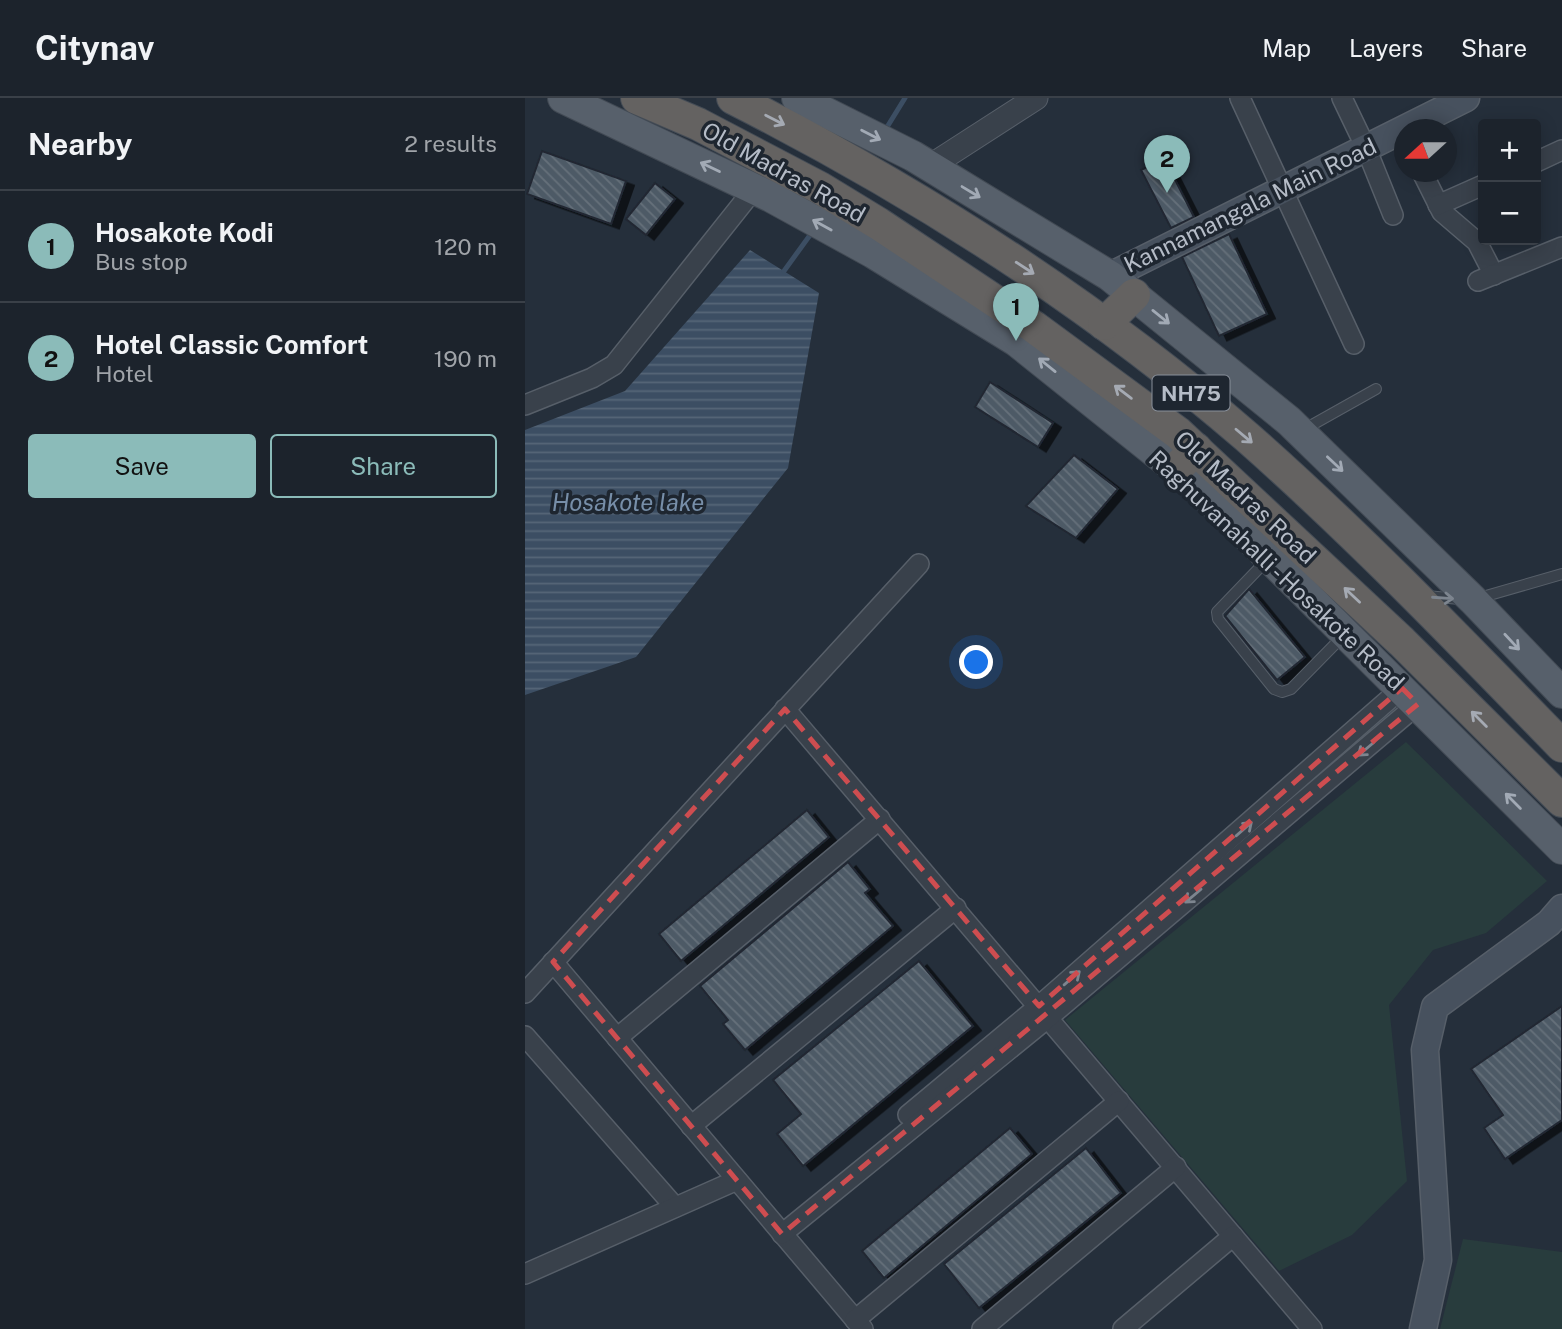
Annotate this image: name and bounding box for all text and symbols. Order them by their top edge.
text: Citynav [35,29,155,67]
text: Map [1262,34,1311,62]
text: Layers [1349,34,1423,62]
text: Share [1461,34,1527,62]
one-way arrow [764,113,785,127]
street label: Old Madras Road [698,116,870,228]
north arrow [1394,119,1457,182]
map controls [1478,119,1541,245]
button: + [1478,119,1541,182]
text: Nearby [28,126,132,162]
one-way arrow [860,129,881,143]
text: 2 results [404,130,497,157]
street label: Kannamangala Main Road [1119,132,1381,278]
pin: 2 [1144,135,1190,193]
one-way arrow [700,159,721,173]
button: − [1478,182,1541,245]
one-way arrow [961,185,981,199]
text: Hosakote Kodi [95,217,274,248]
one-way arrow [812,218,832,232]
text: 1 [46,233,56,260]
text: 120 m [434,233,497,260]
text: Bus stop [95,248,188,275]
one-way arrow [1015,261,1034,275]
pin: 1 [993,283,1039,341]
one-way arrow [1151,309,1169,325]
text: Hotel Classic Comfort [95,329,368,360]
text: 2 [44,345,58,372]
text: 190 m [434,345,497,372]
one-way arrow [1038,358,1056,373]
text: Hotel [95,360,154,387]
road number: NH75 [1153,376,1229,410]
one-way arrow [1114,385,1133,400]
street label: Old Madras Road [1170,425,1322,569]
one-way arrow [1235,428,1253,444]
button: Save [28,434,256,498]
button: Share [270,434,497,498]
street label: Raghuvanahalli - Hosakote Road [1144,445,1410,695]
one-way arrow [1326,455,1343,472]
water label: Hosakote lake [552,488,704,516]
one-way arrow [1343,587,1361,603]
one-way arrow [1431,592,1454,605]
one-way arrow [1504,633,1521,650]
your location [959,645,993,679]
one-way arrow [1471,710,1488,727]
one-way arrow [1358,741,1376,757]
one-way arrow [1505,793,1522,810]
one-way arrow [1235,821,1253,837]
one-way arrow [1184,888,1202,904]
one-way arrow [1063,970,1081,986]

